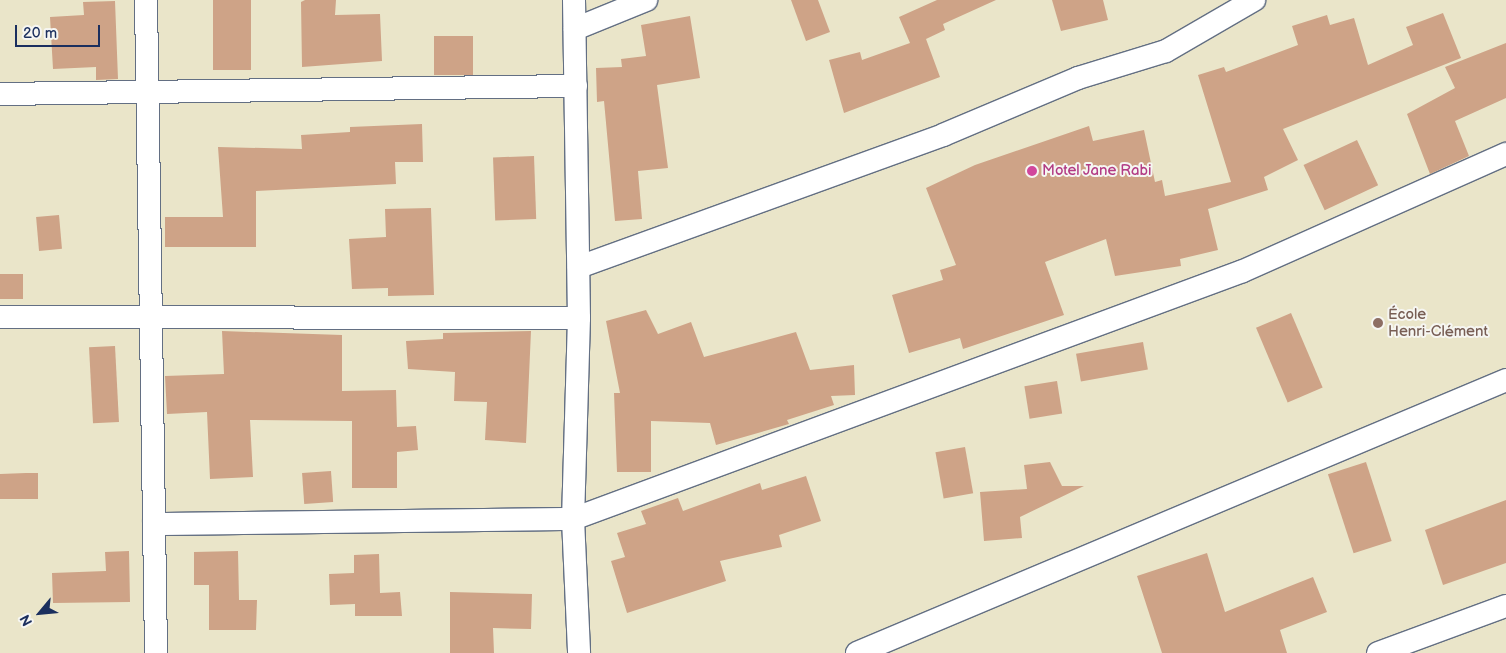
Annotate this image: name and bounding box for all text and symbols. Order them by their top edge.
scale bar [18,15,102,47]
text: 20 m [23,24,57,43]
place label: Motel Jane Rabi [1042,162,1152,180]
marker: Motel Jane Rabi [1026,165,1038,177]
place label: École Henri-Clément [1388,305,1488,340]
marker: École Henri-Clément [1372,317,1384,329]
north arrow [15,588,65,638]
text: N [16,612,36,629]

